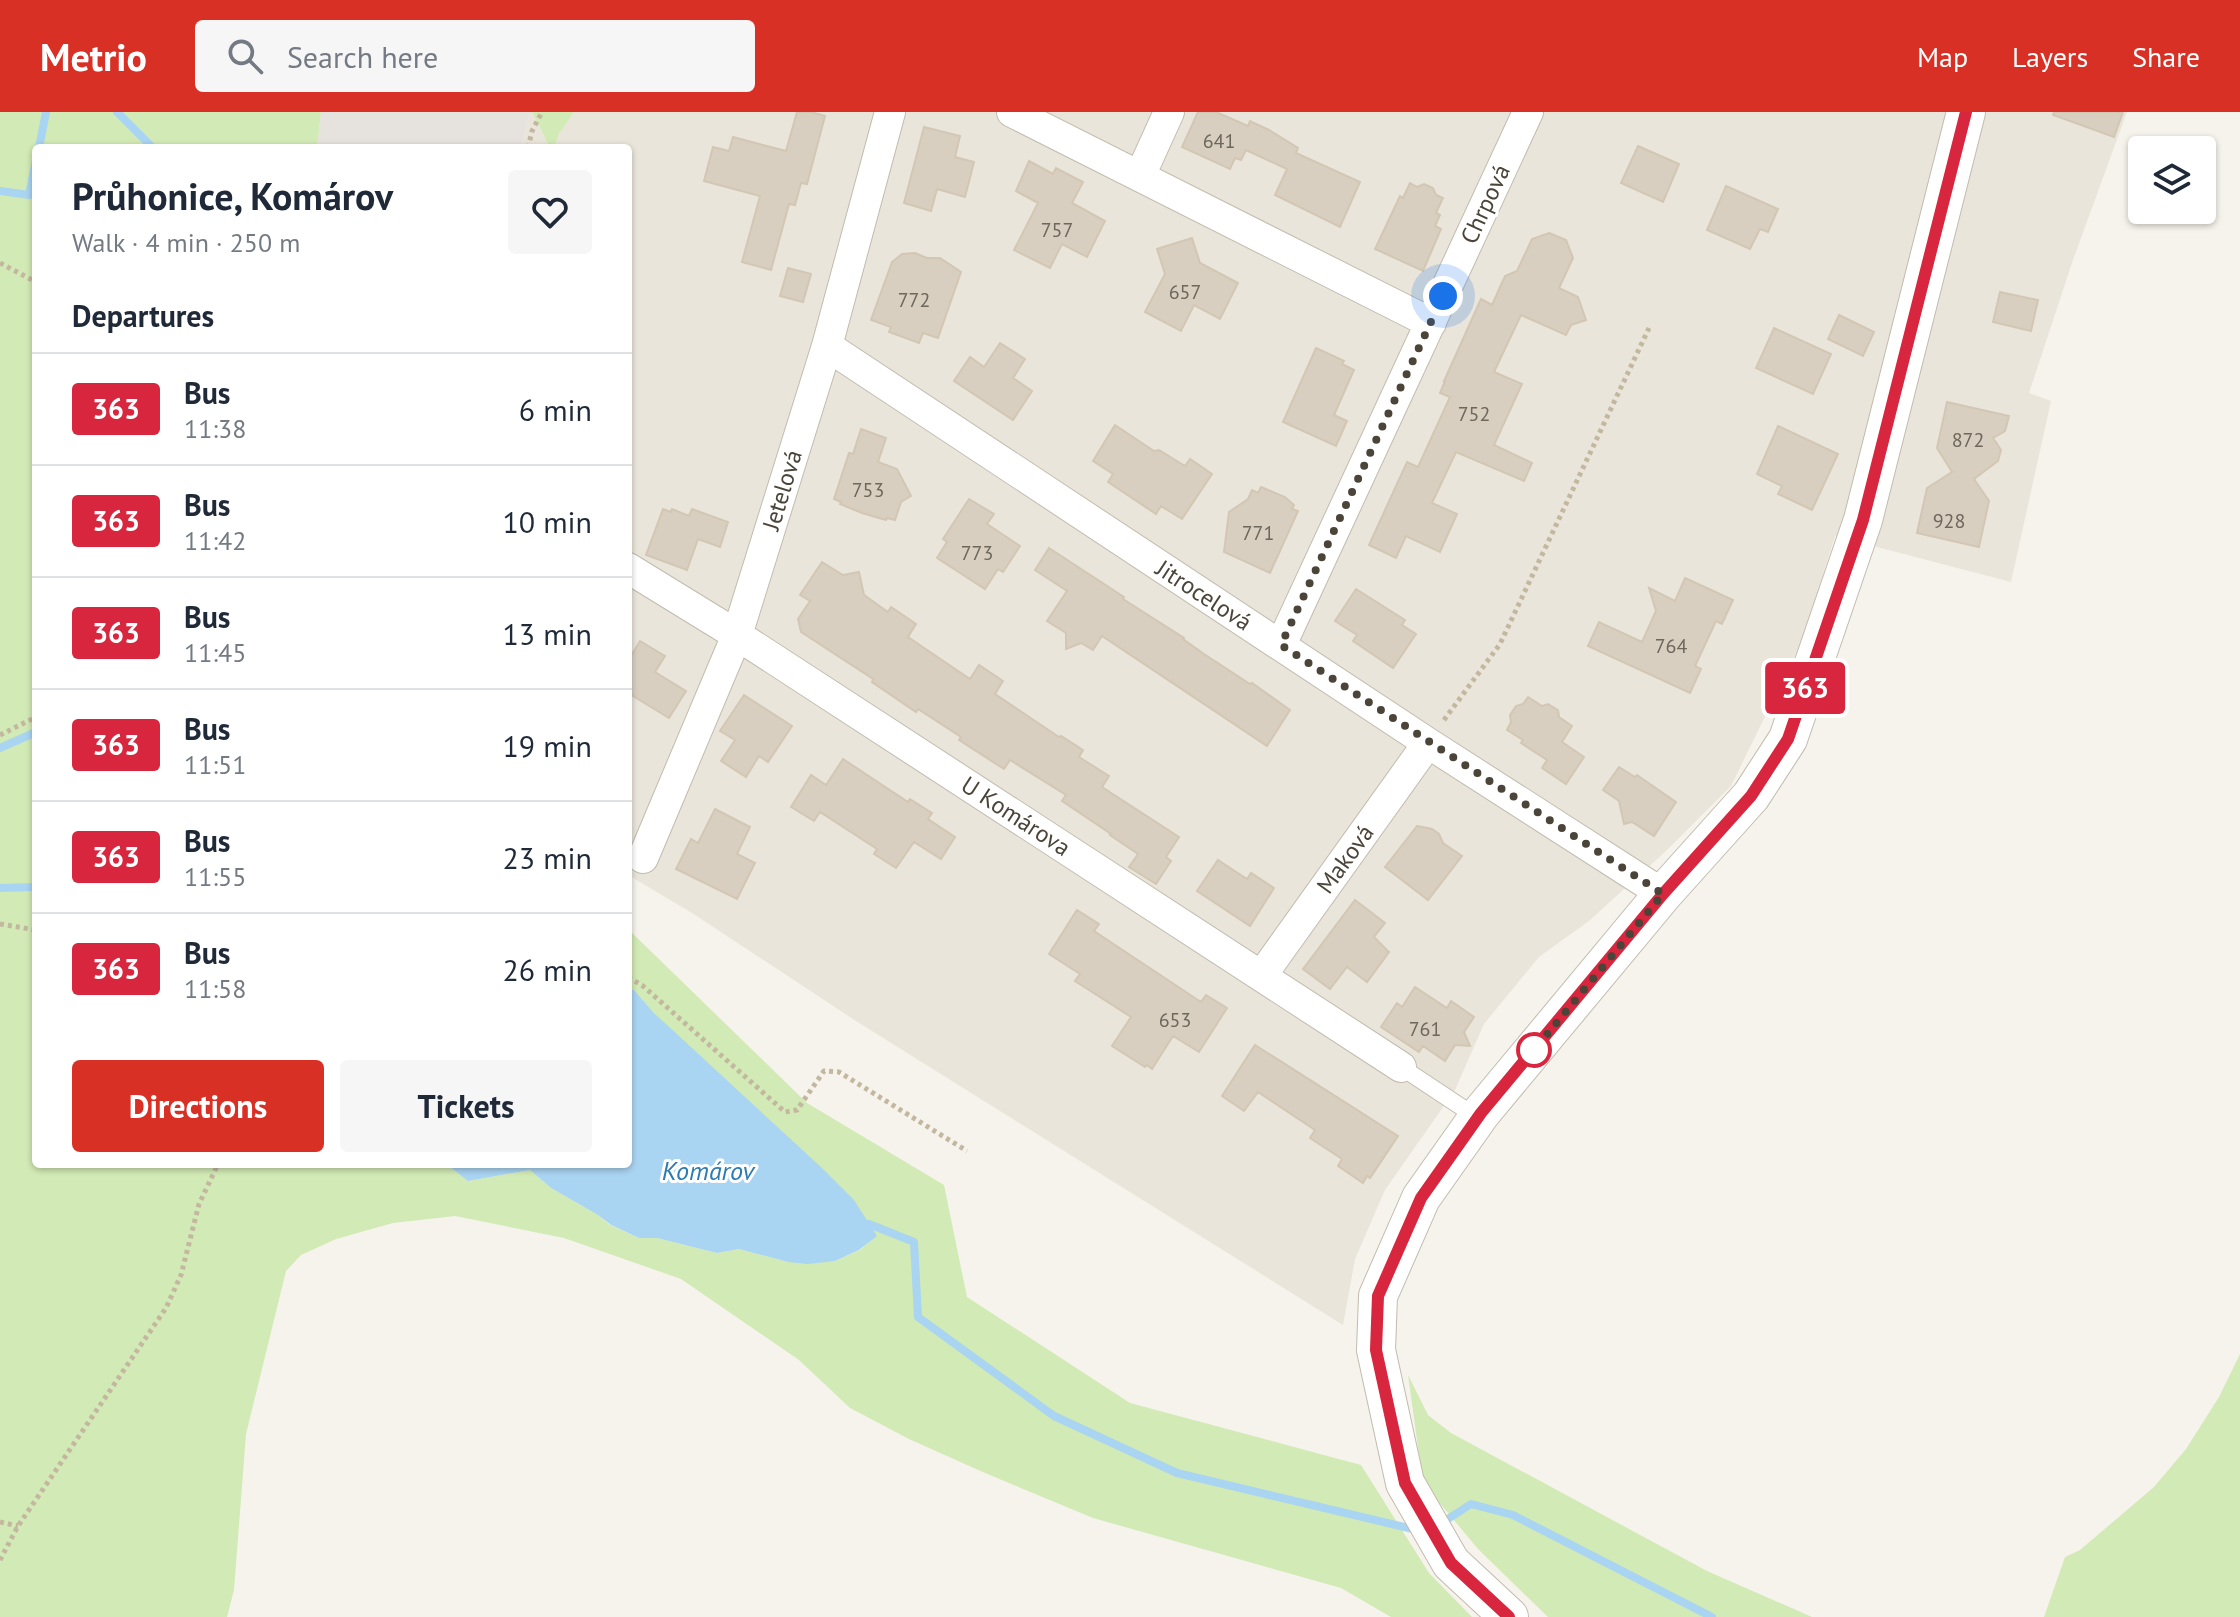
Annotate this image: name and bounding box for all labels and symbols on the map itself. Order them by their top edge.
house number: 641 [1203,128,1235,154]
street label: Chrpová [1453,159,1517,249]
house number: 757 [1041,217,1073,243]
your location [1423,276,1463,316]
house number: 657 [1169,279,1201,305]
house number: 772 [898,287,930,313]
house number: 752 [1458,401,1490,427]
house number: 872 [1952,427,1984,453]
street label: Jetelová [755,446,809,535]
house number: 753 [852,477,884,503]
house number: 928 [1933,508,1965,534]
house number: 771 [1242,520,1274,546]
house number: 773 [961,540,993,566]
street label: Jitrocelová [1149,552,1258,637]
house number: 764 [1655,633,1687,659]
line badge: 363 [1759,662,1851,714]
street label: U Komárova [956,769,1076,863]
street label: Maková [1309,818,1381,900]
house number: 653 [1159,1007,1191,1033]
house number: 761 [1409,1016,1441,1042]
unlabelled marker [1517,1033,1551,1067]
water label: Komárov [662,1154,757,1187]

